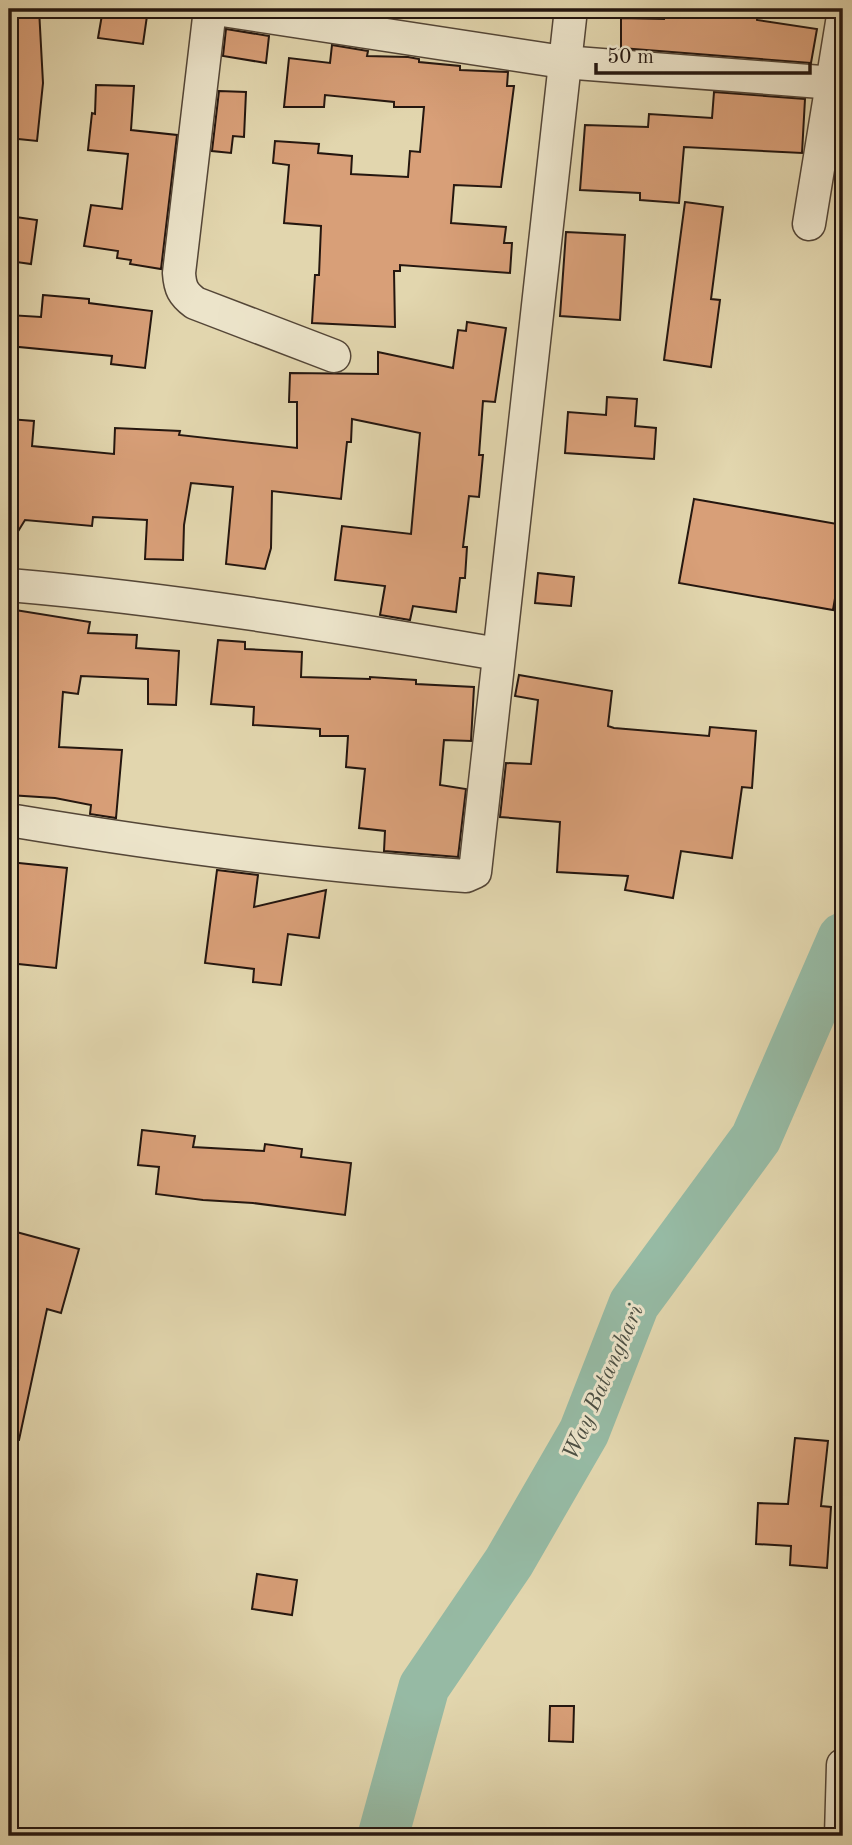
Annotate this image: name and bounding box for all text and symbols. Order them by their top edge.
scale bar [596,32,810,76]
text: 50 m [607,47,654,68]
water label: Way Batanghari [559,1301,649,1464]

